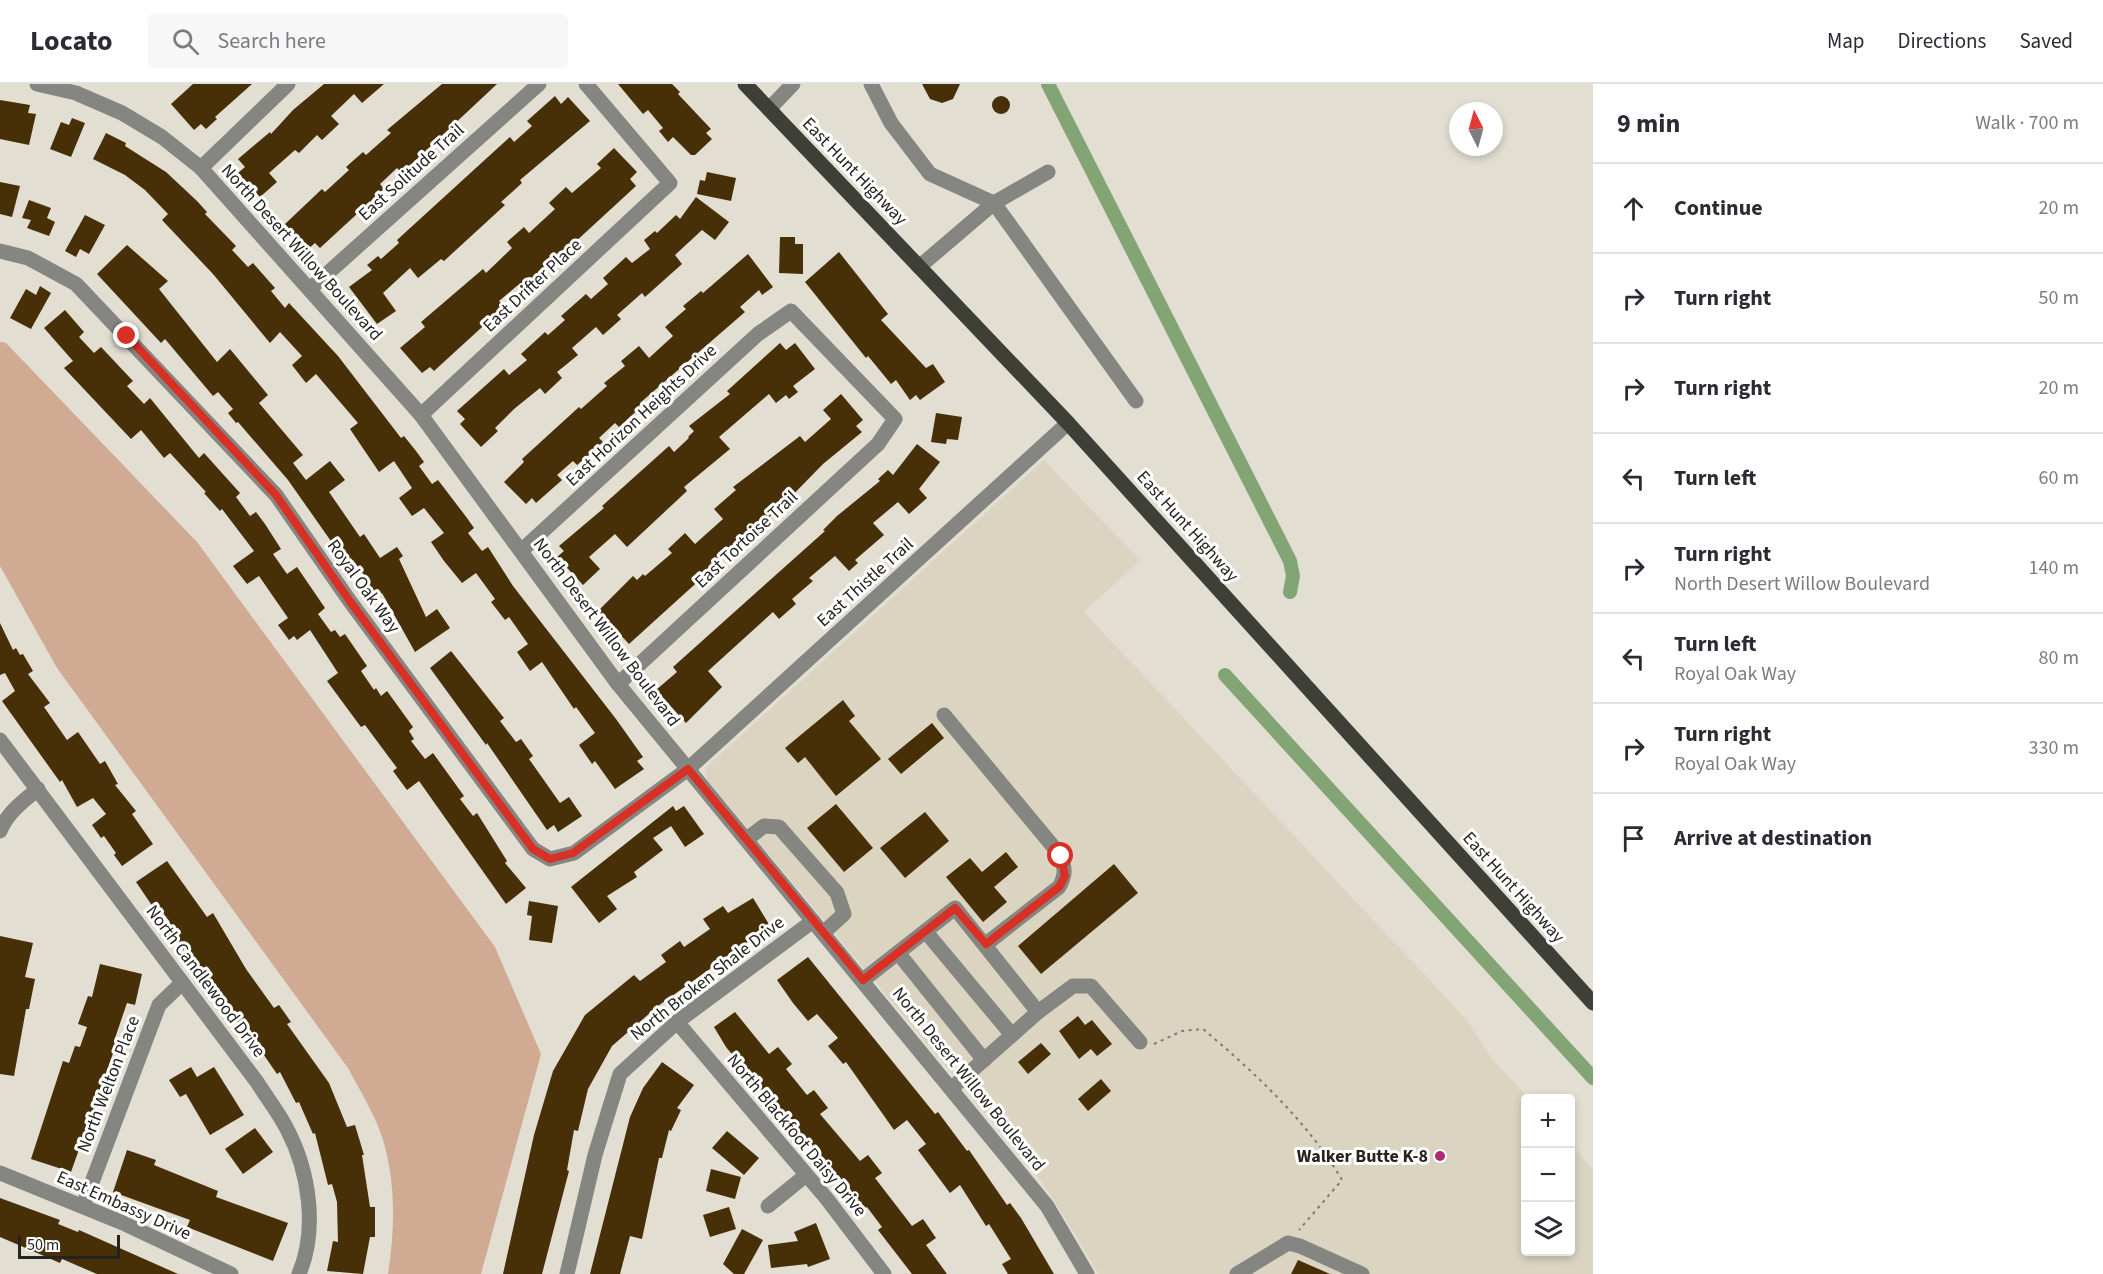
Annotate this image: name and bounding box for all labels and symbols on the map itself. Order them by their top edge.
north arrow [1449,102,1503,156]
street label: East Hunt Highway [796,112,913,231]
street label: East Solitude Trail [353,118,470,227]
street label: North Desert Willow Boulevard [215,158,388,346]
street label: East Drifter Place [477,233,587,338]
route end [113,322,139,348]
street label: East Horizon Heights Drive [560,339,722,492]
street label: East Hunt Highway [1131,465,1245,588]
street label: East Tortoise Trail [689,485,803,594]
street label: East Thistle Trail [811,532,919,633]
street label: North Desert Willow Boulevard [527,533,686,732]
street label: Royal Oak Way [321,534,406,639]
street label: East Hunt Highway [1457,826,1571,949]
route start [1047,842,1073,868]
street label: North Candlewood Drive [140,900,271,1063]
street label: North Broken Shale Drive [625,910,790,1046]
street label: North Desert Willow Boulevard [886,982,1051,1177]
street label: North Welton Place [71,1012,146,1156]
street label: North Blackfoot Daisy Drive [721,1049,872,1222]
place label: Walker Butte K-8 [1297,1144,1428,1169]
marker: Walker Butte K-8 [1433,1149,1447,1163]
street label: East Embassy Drive [53,1165,195,1246]
scale bar [18,1232,120,1260]

